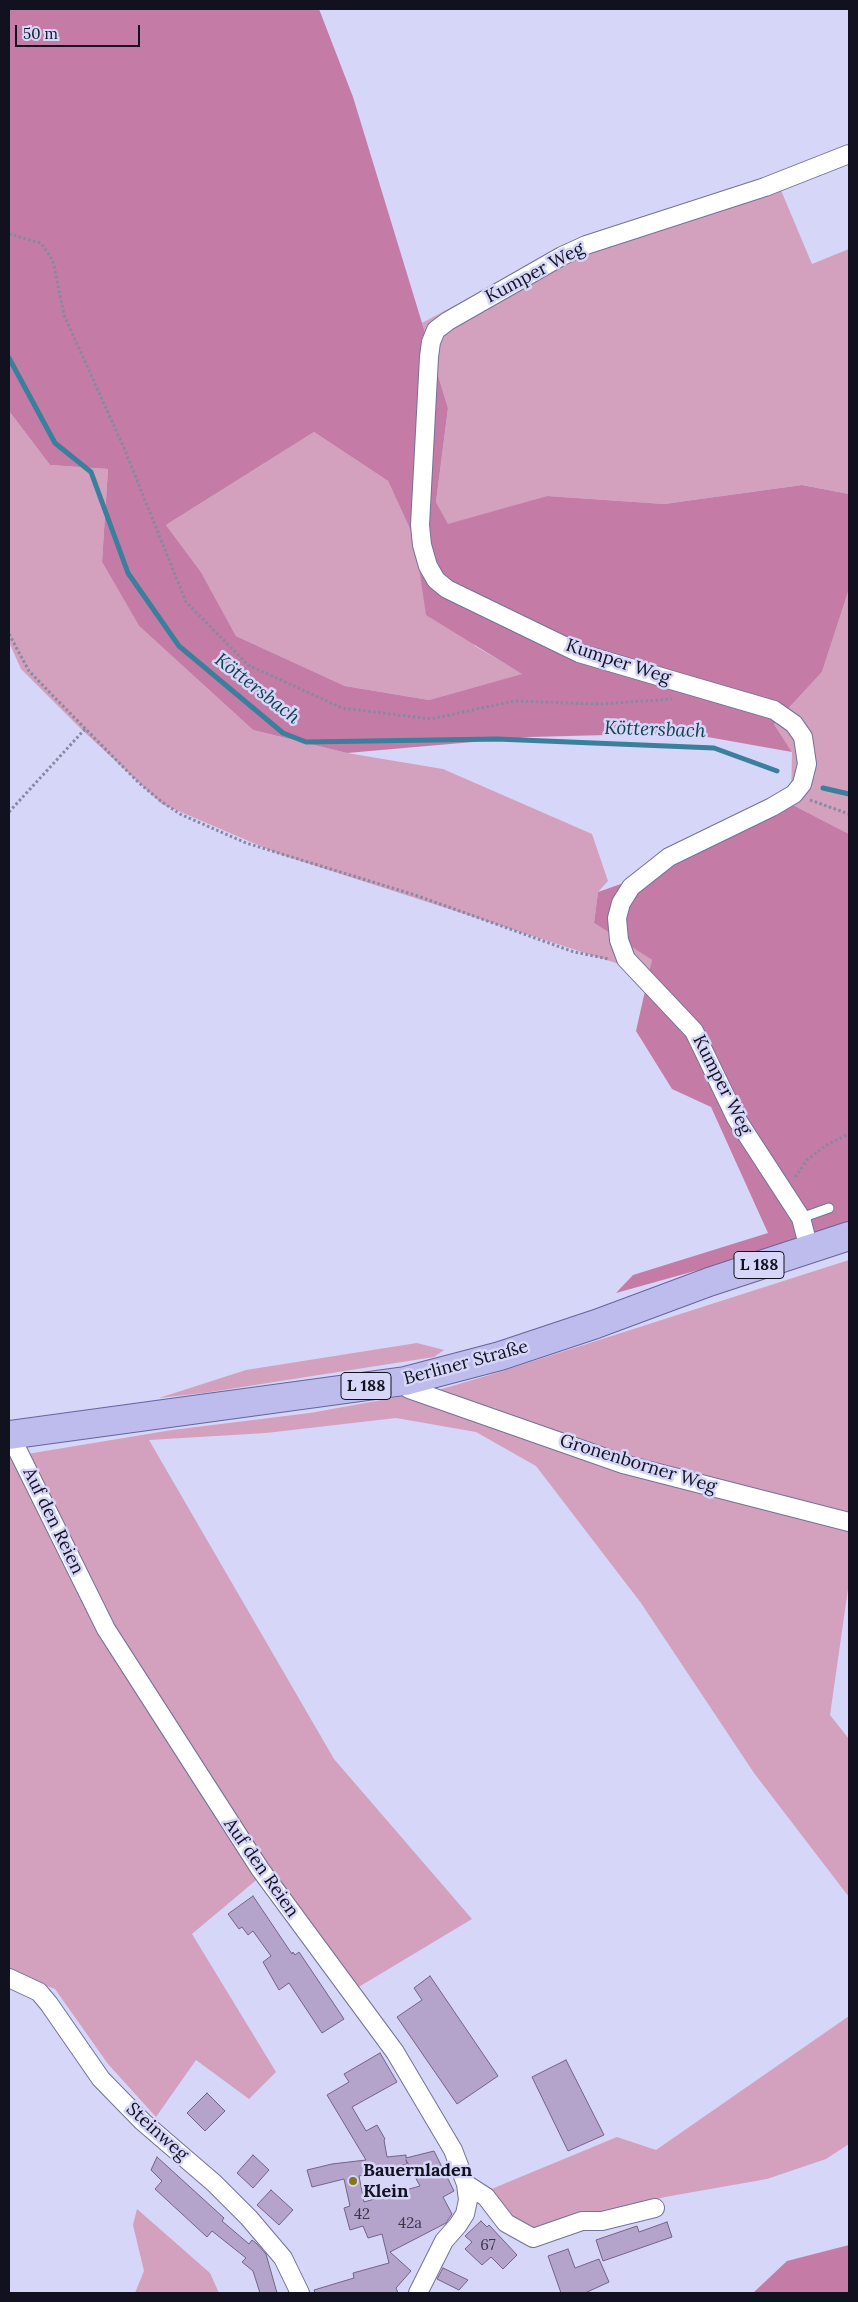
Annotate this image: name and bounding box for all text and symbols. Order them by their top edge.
scale bar [18,15,142,47]
text: 50 m [23,24,58,43]
street label: Kumper Weg [482,238,588,308]
street label: Kumper Weg [563,635,673,689]
water label: Köttersbach [210,649,304,729]
water label: Köttersbach [604,717,706,743]
street label: Kumper Weg [688,1032,756,1138]
road number: L 188 [734,1252,784,1278]
street label: Berliner Straße [401,1336,531,1390]
road number: L 188 [341,1372,391,1400]
street label: Gronenborner Weg [557,1430,719,1498]
street label: Auf den Reien [18,1464,88,1578]
street label: Auf den Reien [219,1814,303,1922]
street label: Steinweg [121,2098,193,2166]
place label: Bauernladen Klein [363,2160,472,2202]
marker: Bauernladen Klein [347,2175,359,2187]
house number: 42 [354,2206,370,2224]
house number: 42a [398,2215,422,2233]
house number: 67 [480,2237,496,2255]

